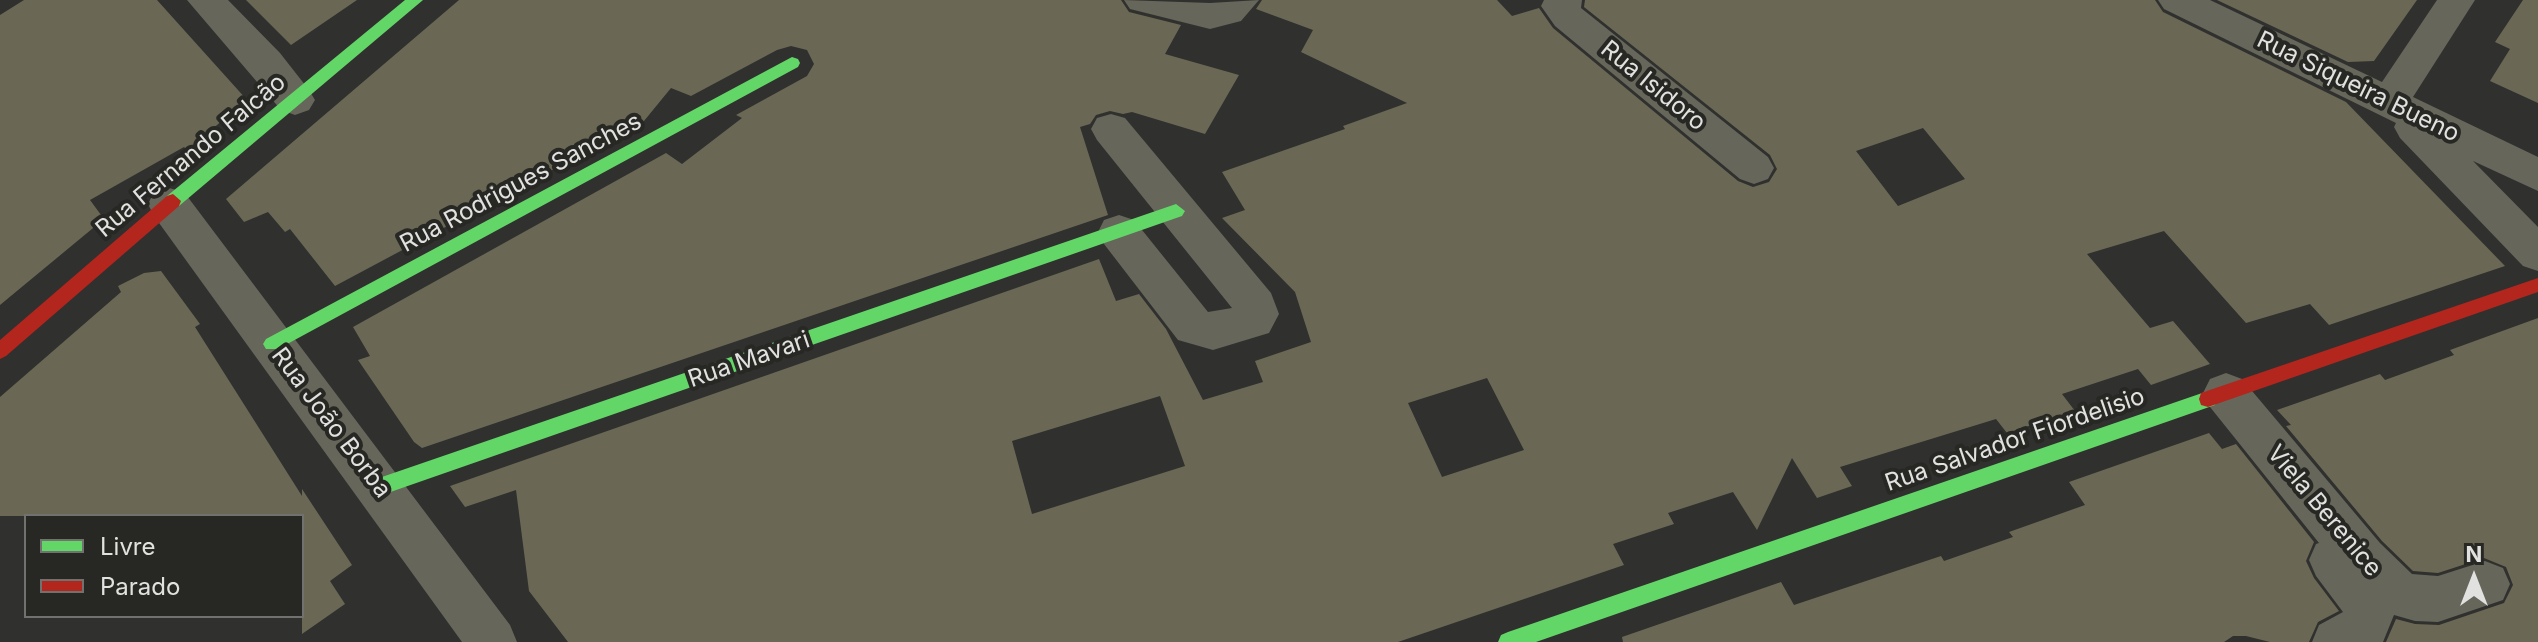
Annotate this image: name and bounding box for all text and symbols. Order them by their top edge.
street label: Rua Siqueira Bueno [2252,26,2464,148]
street label: Rua Isidoro [1595,35,1711,137]
street label: Rua Fernando Falcão [90,68,292,244]
street label: Rua Rodrigues Sanches [395,107,647,259]
street label: Rua Mavari [684,326,814,394]
street label: Rua João Borba [265,342,397,504]
street label: Rua Salvador Fiordelisio [1881,382,2149,498]
street label: Viela Berenice [2261,440,2387,582]
legend [24,514,304,618]
text: Livre [100,532,156,561]
north arrow [2434,538,2514,618]
text: N [2466,541,2482,567]
text: Parado [100,572,180,601]

